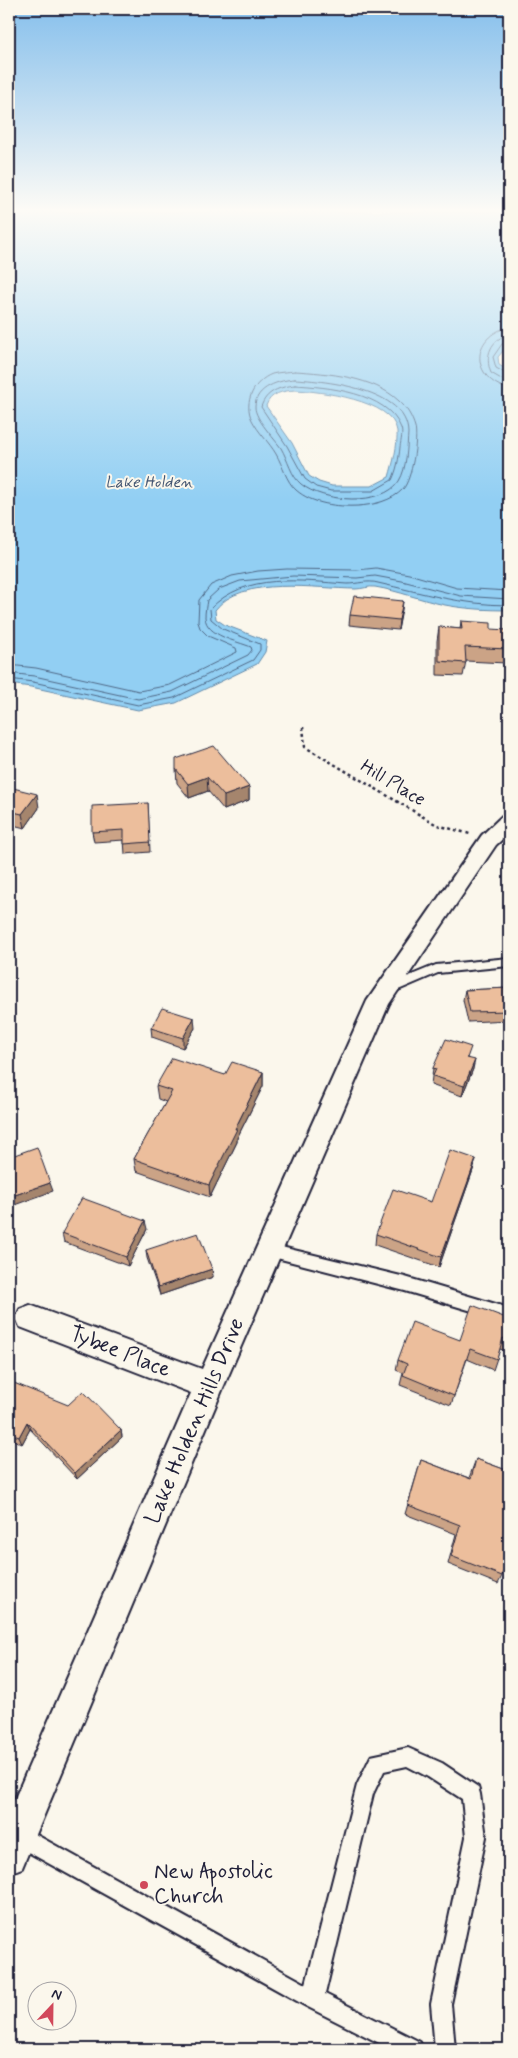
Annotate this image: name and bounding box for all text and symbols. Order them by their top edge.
water label: Lake Holden [105,472,193,493]
street label: Hill Place [356,754,430,812]
street label: Lake Holden Hills Drive [139,1314,251,1528]
street label: Tybee Place [65,1320,175,1384]
place label: New Apostolic Church [154,1858,273,1911]
marker: New Apostolic Church [138,1879,150,1891]
north arrow [28,1980,78,2030]
text: N [49,1985,64,2005]

